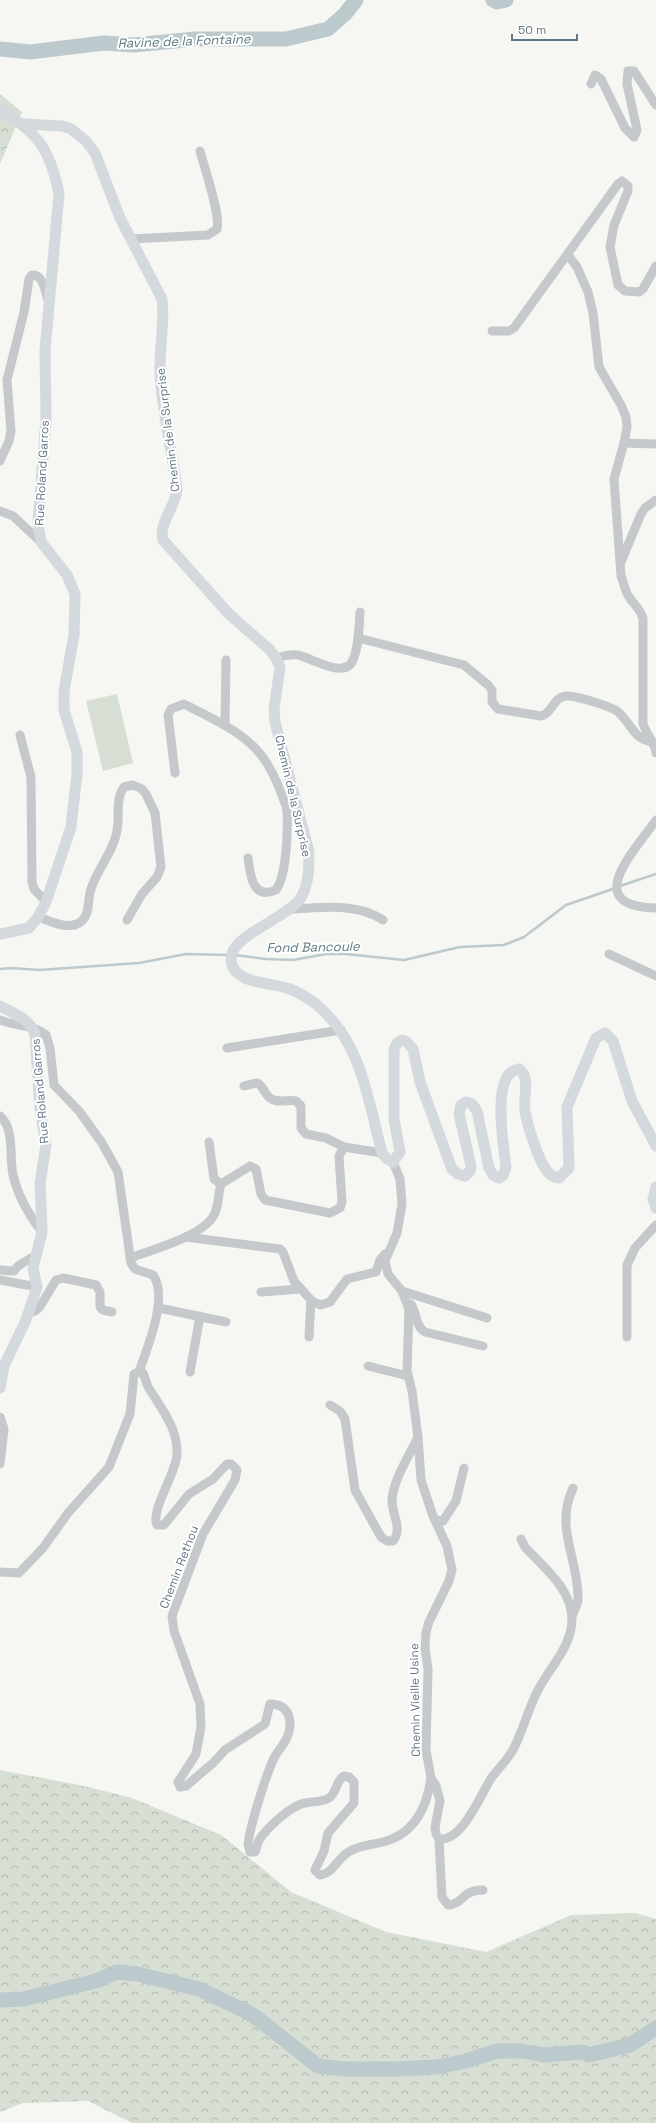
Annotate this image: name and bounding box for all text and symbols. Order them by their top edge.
scale bar [512,16,577,42]
text: 50 m [518,22,546,38]
water label: Ravine de la Fontaine [117,30,252,52]
street label: Chemin de la Surprise [152,367,184,493]
street label: Rue Roland Garros [31,420,53,526]
street label: Chemin de la Surprise [271,734,315,858]
water label: Fond Bancoule [266,938,361,956]
street label: Rue Roland Garros [27,1038,53,1144]
street label: Chemin Rethou [156,1523,202,1611]
street label: Chemin Vieille Usine [406,1643,424,1757]

